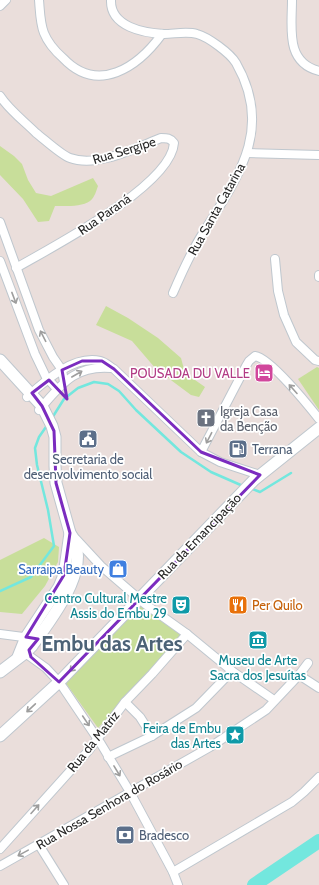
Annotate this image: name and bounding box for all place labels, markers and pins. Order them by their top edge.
hotel icon: POUSADA DU VALLE [253,362,275,384]
place label: POUSADA DU VALLE [130,365,250,381]
place label: Igreja Casa da Benção [220,403,279,434]
church icon: Igreja Casa da Benção [195,407,217,429]
public building icon: Secretaria de desenvolvimento social [77,428,99,450]
fuel station icon: Terrana [227,438,249,460]
place label: Terrana [252,441,293,457]
place label: Secretaria de desenvolvimento social [24,451,152,482]
shop icon: Sarraipa Beauty [107,558,129,580]
place label: Sarraipa Beauty [18,561,104,577]
place label: Centro Cultural Mestre Assis do Embu 29 [44,590,167,621]
theatre icon: Centro Cultural Mestre Assis do Embu 29 [170,594,192,616]
restaurant icon: Per Quilo [227,594,249,616]
place label: Per Quilo [252,597,303,613]
museum icon: Museu de Arte Sacra dos Jesuítas [247,629,269,651]
place label: Museu de Arte Sacra dos Jesuítas [210,652,307,683]
place label: Feira de Embu das Artes [143,720,222,751]
place icon: Feira de Embu das Artes [224,724,246,746]
bank icon: Bradesco [114,824,136,846]
place label: Bradesco [139,827,189,843]

